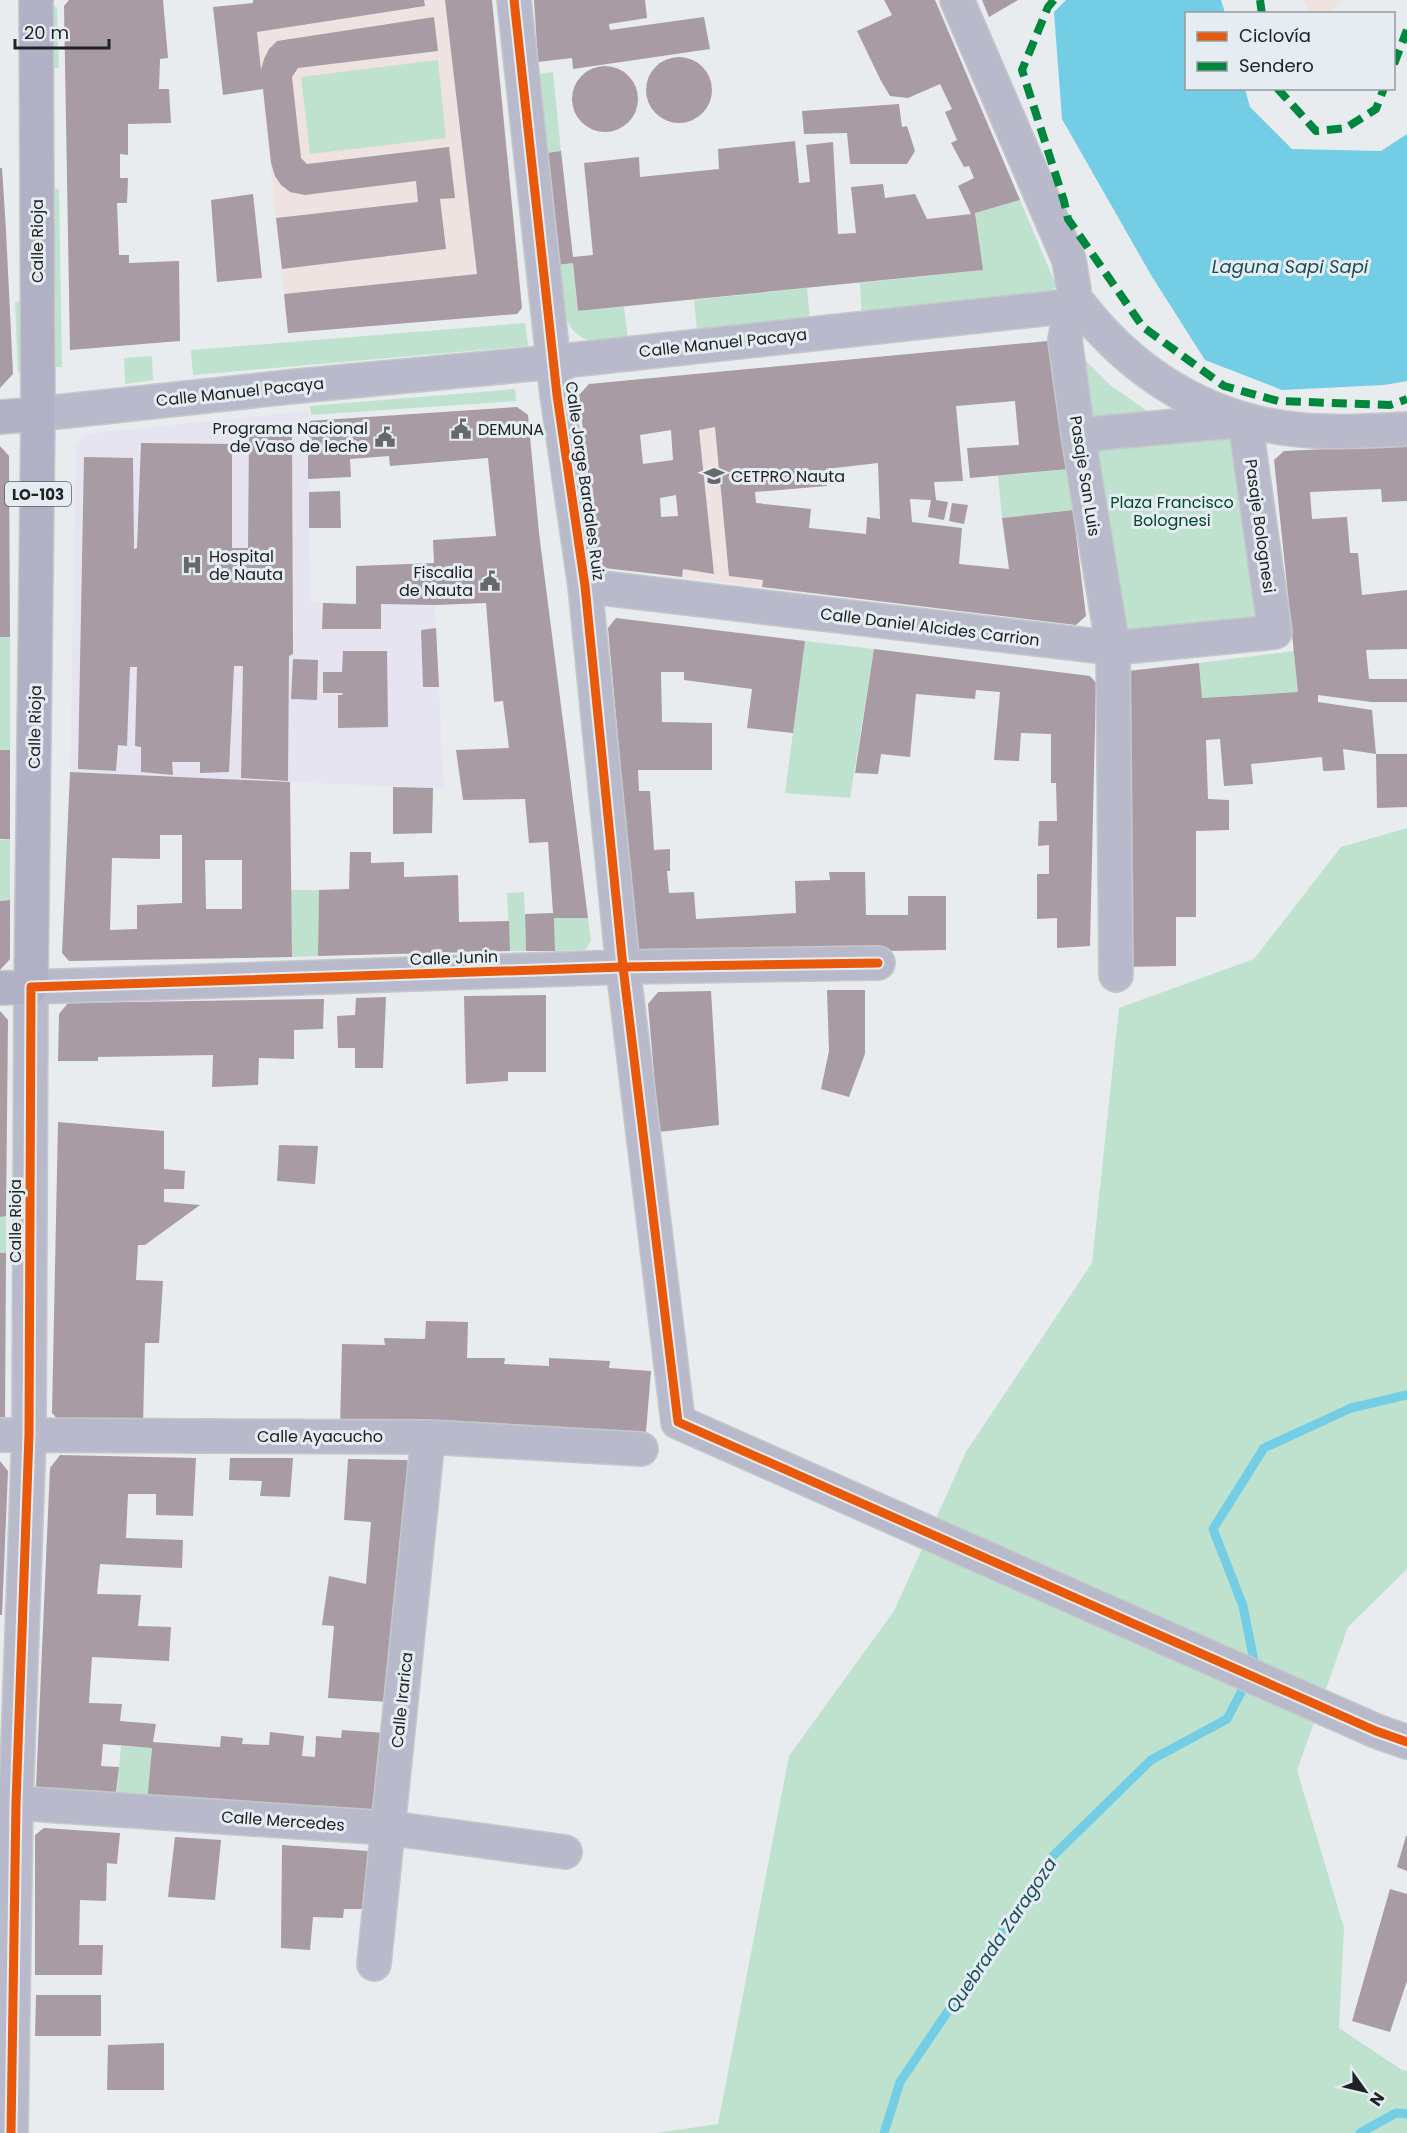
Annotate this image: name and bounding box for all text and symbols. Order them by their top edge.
scale bar [15,12,110,50]
legend [1185,12,1395,90]
text: 20 m [24,20,69,45]
text: Ciclovía [1239,23,1311,48]
text: Sendero [1239,53,1314,78]
street label: Calle Rioja [26,199,49,283]
water label: Laguna Sapi Sapi [1212,254,1369,279]
street label: Calle Manuel Pacaya [638,323,808,363]
street label: Calle Manuel Pacaya [155,372,325,412]
street label: Calle Jorge Bardales Ruiz [560,380,610,582]
street label: Pasaje San Luis [1064,414,1106,538]
place label: Programa Nacional de Vaso de leche [212,417,368,458]
public building icon: DEMUNA [449,417,473,441]
place label: DEMUNA [478,418,544,441]
public building icon: Programa Nacional de Vaso de leche [373,425,397,449]
street label: Pasaje Bolognesi [1239,458,1281,594]
school or university icon: CETPRO Nauta [702,464,726,488]
place label: CETPRO Nauta [731,465,845,488]
road number: LO-103 [5,482,71,506]
park label: Plaza Francisco Bolognesi [1110,491,1234,532]
place label: Hospital de Nauta [209,545,283,586]
hospital icon: Hospital de Nauta [180,553,204,577]
place label: Fiscalia de Nauta [399,561,473,602]
public building icon: Fiscalia de Nauta [478,569,502,593]
street label: Calle Daniel Alcides Carrion [819,602,1041,652]
street label: Calle Rioja [23,685,47,769]
street label: Calle Junin [409,945,499,971]
street label: Calle Rioja [4,1179,27,1263]
street label: Calle Ayacucho [257,1425,383,1448]
street label: Calle Irarica [386,1651,418,1749]
street label: Calle Mercedes [221,1805,345,1837]
water label: Quebrada Zaragoza [940,1852,1062,2018]
north arrow [1335,2061,1395,2121]
text: N [1364,2088,1390,2111]

